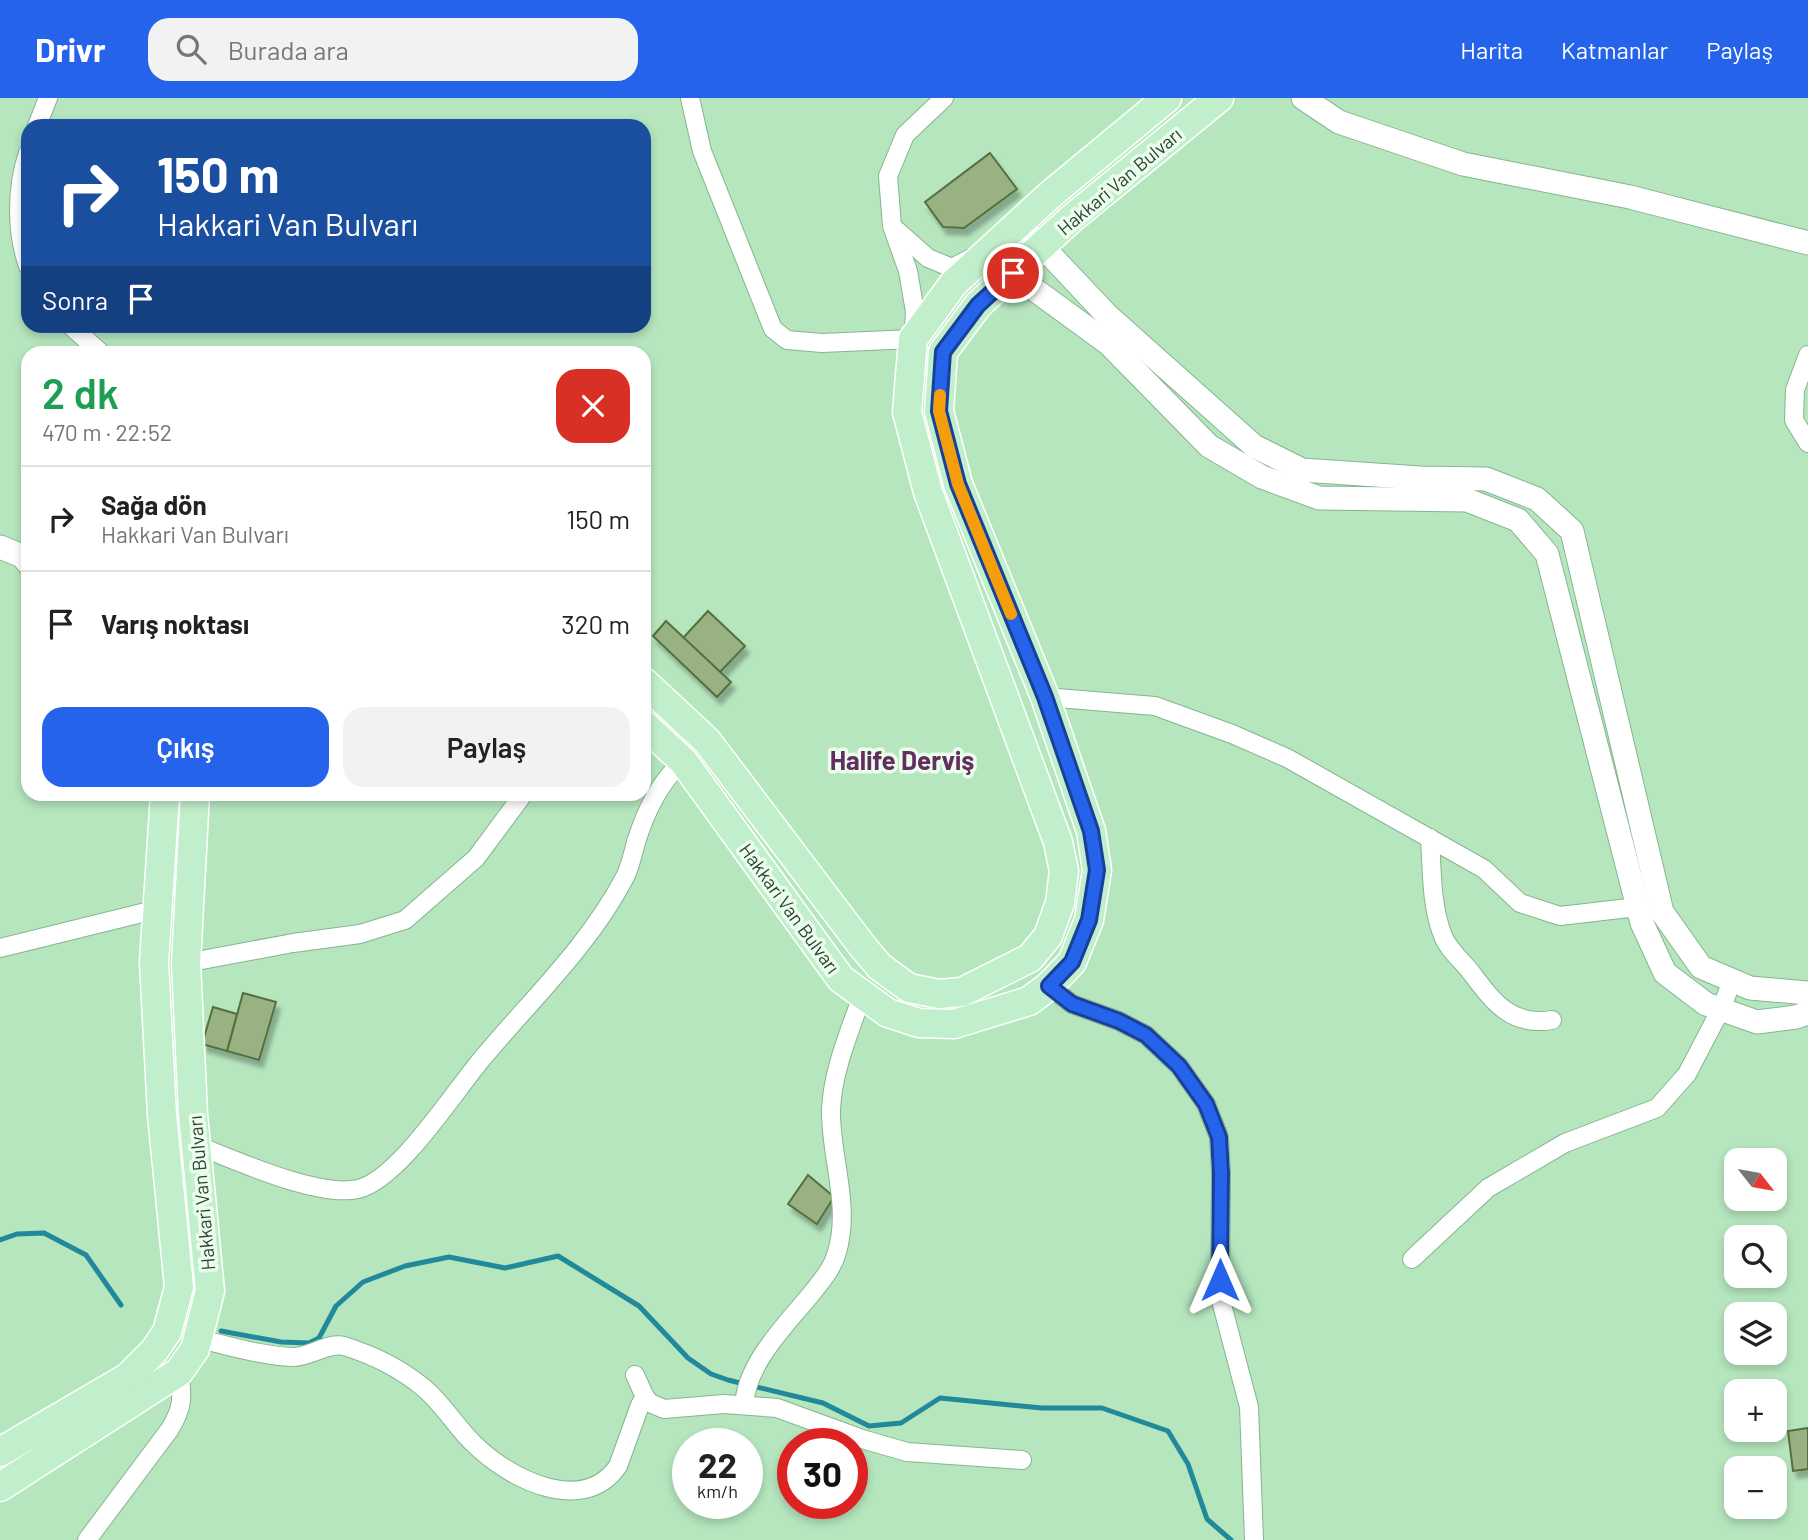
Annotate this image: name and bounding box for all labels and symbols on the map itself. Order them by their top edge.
street label: Hakkari Van Bulvarı [1052,122,1186,240]
pin [983,243,1043,303]
district label: Halife Derviş [830,744,974,775]
street label: Hakkari Van Bulvarı [735,838,845,978]
street label: Hakkari Van Bulvarı [183,1115,219,1271]
north arrow [1724,1148,1787,1211]
position arrow [1183,1243,1257,1317]
speed limit sign: 30 [777,1428,868,1519]

